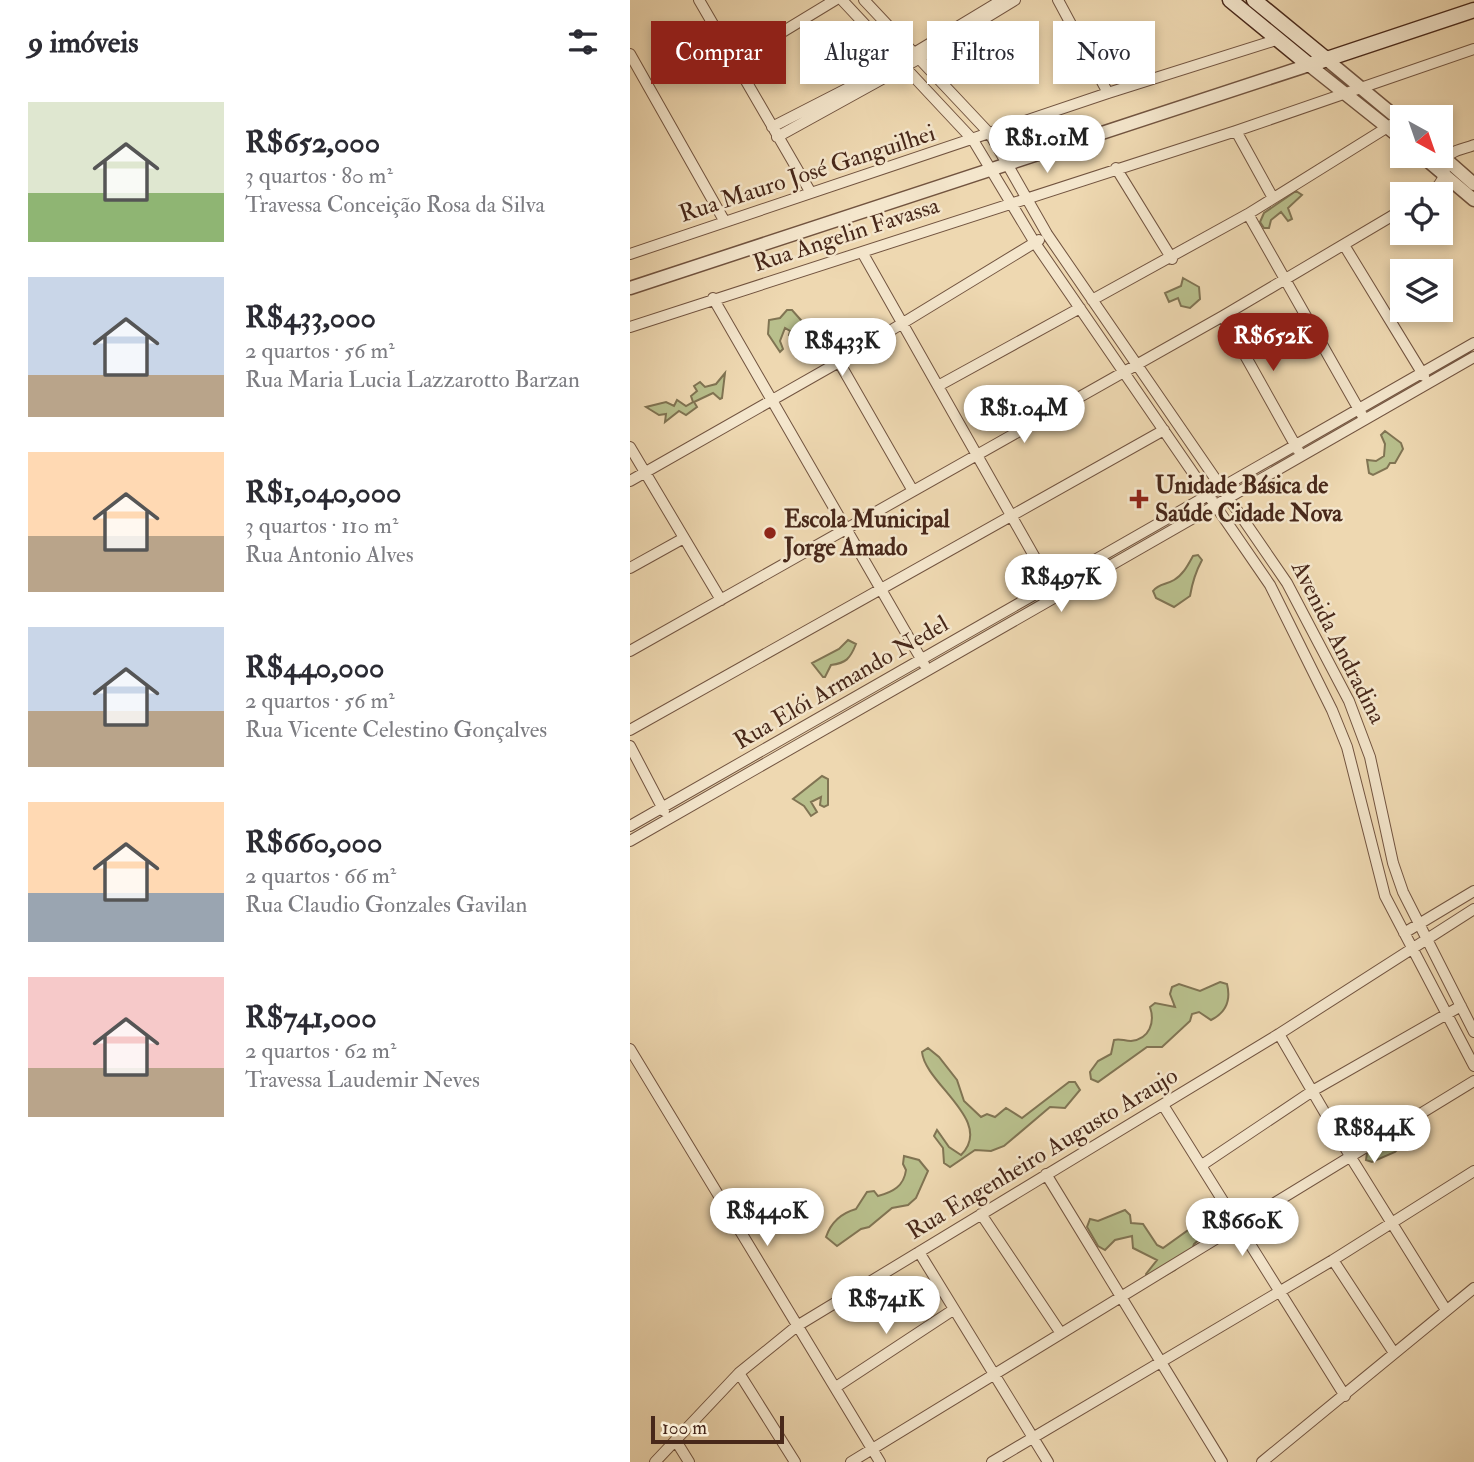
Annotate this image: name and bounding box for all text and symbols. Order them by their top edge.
chip: Comprar [651,21,786,84]
chip: Alugar [800,21,913,84]
chip: Filtros [927,21,1039,84]
chip: Novo [1053,21,1155,84]
icon: filters [564,23,602,61]
text: 9 imóveis [28,24,139,61]
north arrow [1390,105,1452,168]
map controls [1390,105,1453,322]
pin: R$1.01M [982,116,1112,175]
street label: Rua Mauro José Ganguilhei [675,117,939,230]
text: R$1.01M [1005,123,1089,152]
text: R$652,000 [245,124,380,161]
icon: home [84,130,168,214]
text: 3 quartos · 80 m² [245,161,393,190]
button: locate [1390,182,1453,245]
street label: Rua Angelin Favassa [749,189,944,279]
text: Travessa Conceição Rosa da Silva [245,190,545,219]
button: layers [1390,259,1453,322]
text: R$433,000 [245,299,376,336]
icon: home [84,305,168,389]
pin: R$652K [1216,314,1330,373]
pin: R$433K [785,318,899,378]
text: R$652K [1234,321,1312,350]
text: R$433K [804,326,880,355]
text: 2 quartos · 56 m² [245,336,395,365]
text: Rua Maria Lucia Lazzarotto Barzan [245,365,580,394]
pin: R$1.04M [959,386,1089,445]
text: R$1.04M [980,393,1068,422]
place label: Unidade Básica de Saúde Cidade Nova [1155,470,1343,529]
text: R$1,040,000 [245,474,401,511]
icon: home [84,480,168,564]
marker: Unidade Básica de Saúde Cidade Nova [1129,489,1149,509]
place label: Escola Municipal Jorge Amado [783,504,951,563]
text: 3 quartos · 110 m² [245,511,398,540]
marker: Escola Municipal Jorge Amado [762,525,778,541]
text: Rua Antonio Alves [245,540,414,569]
pin: R$497K [1004,554,1118,614]
street label: Avenida Andradina [1284,555,1393,730]
text: R$497K [1021,562,1101,591]
street label: Rua Elói Armando Nedel [728,608,954,757]
text: R$440,000 [245,649,384,686]
icon: home [84,655,168,739]
text: 2 quartos · 56 m² [245,686,395,715]
text: Rua Vicente Celestino Gonçalves [245,715,547,744]
text: R$660,000 [245,824,382,861]
icon: home [84,830,168,914]
text: 2 quartos · 66 m² [245,861,396,890]
text: Rua Claudio Gonzales Gavilan [245,890,527,919]
text: R$741,000 [245,999,377,1036]
icon: home [84,1005,168,1089]
text: 2 quartos · 62 m² [245,1036,396,1065]
street label: Rua Engenheiro Augusto Araujo [901,1060,1183,1247]
text: Travessa Laudemir Neves [245,1065,480,1094]
pin: R$844K [1317,1106,1431,1165]
text: R$844K [1333,1113,1415,1142]
pin: R$440K [710,1188,824,1248]
text: R$440K [726,1196,808,1225]
pin: R$660K [1185,1198,1299,1258]
text: R$660K [1202,1206,1282,1235]
pin: R$741K [829,1276,943,1336]
text: R$741K [848,1284,924,1313]
scale bar [651,1413,784,1445]
text: 100 m [662,1416,707,1440]

